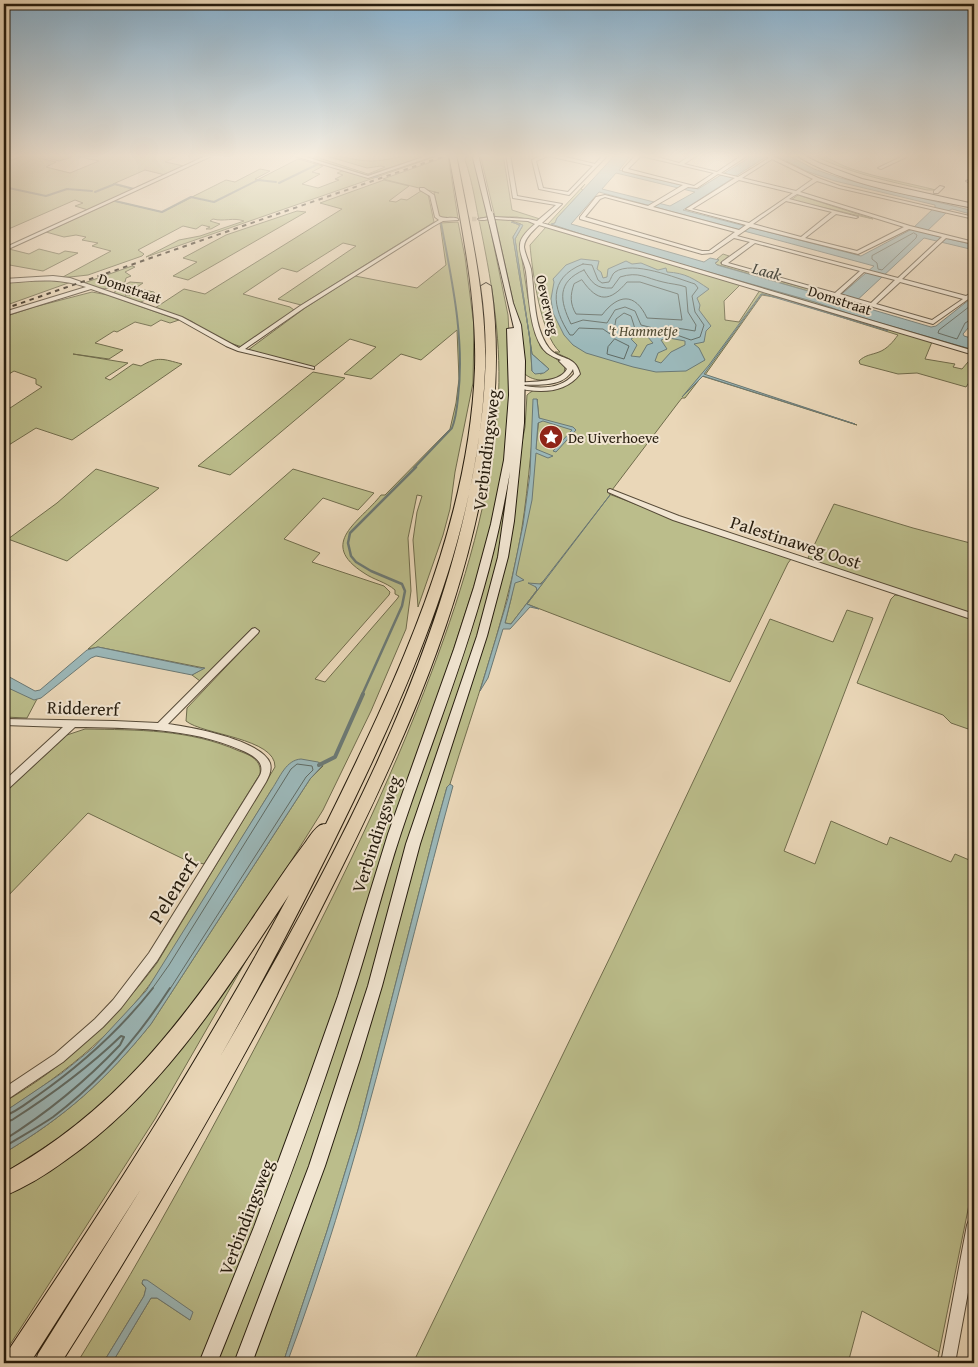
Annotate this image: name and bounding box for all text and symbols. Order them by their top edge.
water label: Laak [749,255,785,287]
street label: Domstraat [95,267,165,309]
street label: Oeverweg [531,273,565,338]
street label: Domstraat [805,280,875,320]
park label: 't Hammetje [608,320,678,341]
street label: Verbindingsweg [465,388,507,512]
place icon: De Uiverhoeve [538,424,564,450]
place label: De Uiverhoeve [568,427,659,448]
street label: Palestinaweg Oost [727,508,865,576]
street label: Riddererf [47,693,122,723]
street label: Verbindingsweg [344,772,408,896]
street label: Pelenerf [140,849,207,930]
street label: Verbindingsweg [212,1155,280,1279]

